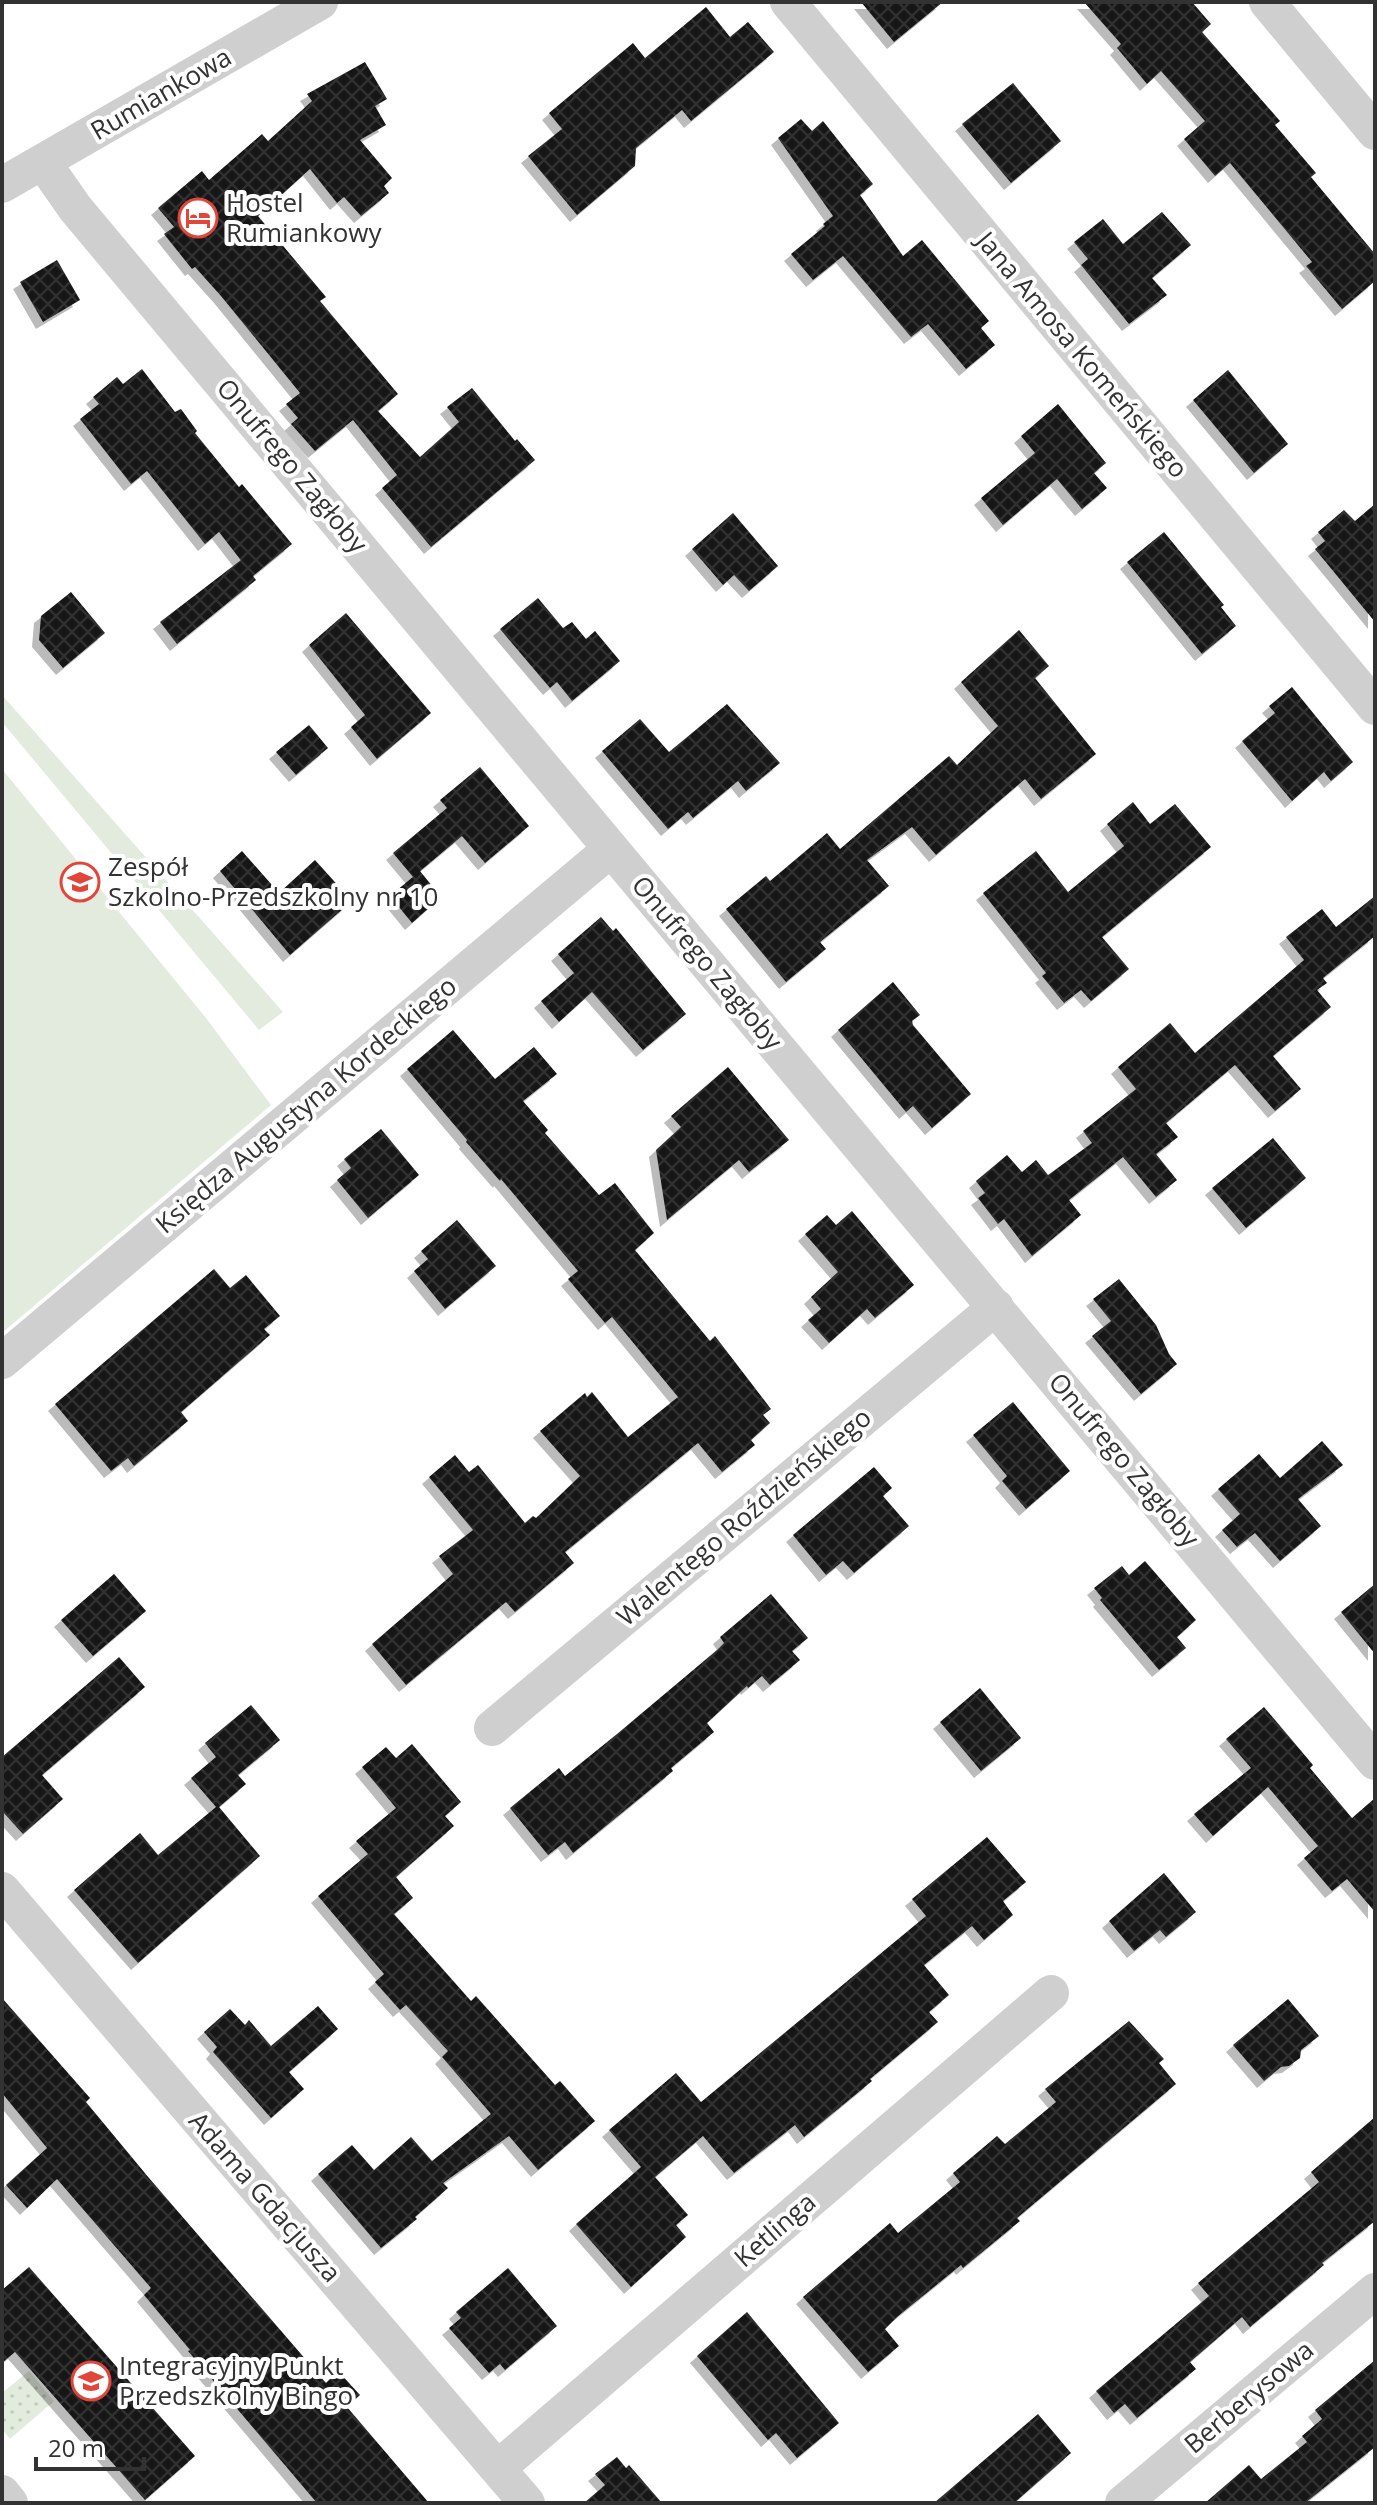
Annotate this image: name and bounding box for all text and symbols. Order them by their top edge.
street label: Rumiankowa [84,38,237,148]
place label: Hostel Rumiankowy [226,184,382,250]
hotel icon: Hostel Rumiankowy [177,197,219,239]
street label: Jana Amosa Komeńskiego [967,221,1197,485]
street label: Onufrego Zagłoby [209,371,377,561]
place label: Zespół Szkolno-Przedszkolny nr 10 [108,848,438,914]
school or university icon: Zespół Szkolno-Przedszkolny nr 10 [59,861,101,903]
street label: Onufrego Zagłoby [624,868,792,1058]
street label: Księdza Augustyna Kordeckiego [147,967,464,1241]
street label: Onufrego Zagłoby [1041,1365,1209,1555]
street label: Walentego Roździeńskiego [608,1399,878,1634]
street label: Adama Gdacjusza [182,2103,350,2289]
street label: Ketlinga [726,2184,823,2275]
street label: Berberysowa [1176,2331,1321,2461]
place label: Integracyjny Punkt Przedszkolny Bingo [119,2347,353,2413]
school or university icon: Integracyjny Punkt Przedszkolny Bingo [70,2360,112,2402]
scale bar [36,2421,144,2471]
text: 20 m [48,2431,104,2464]

